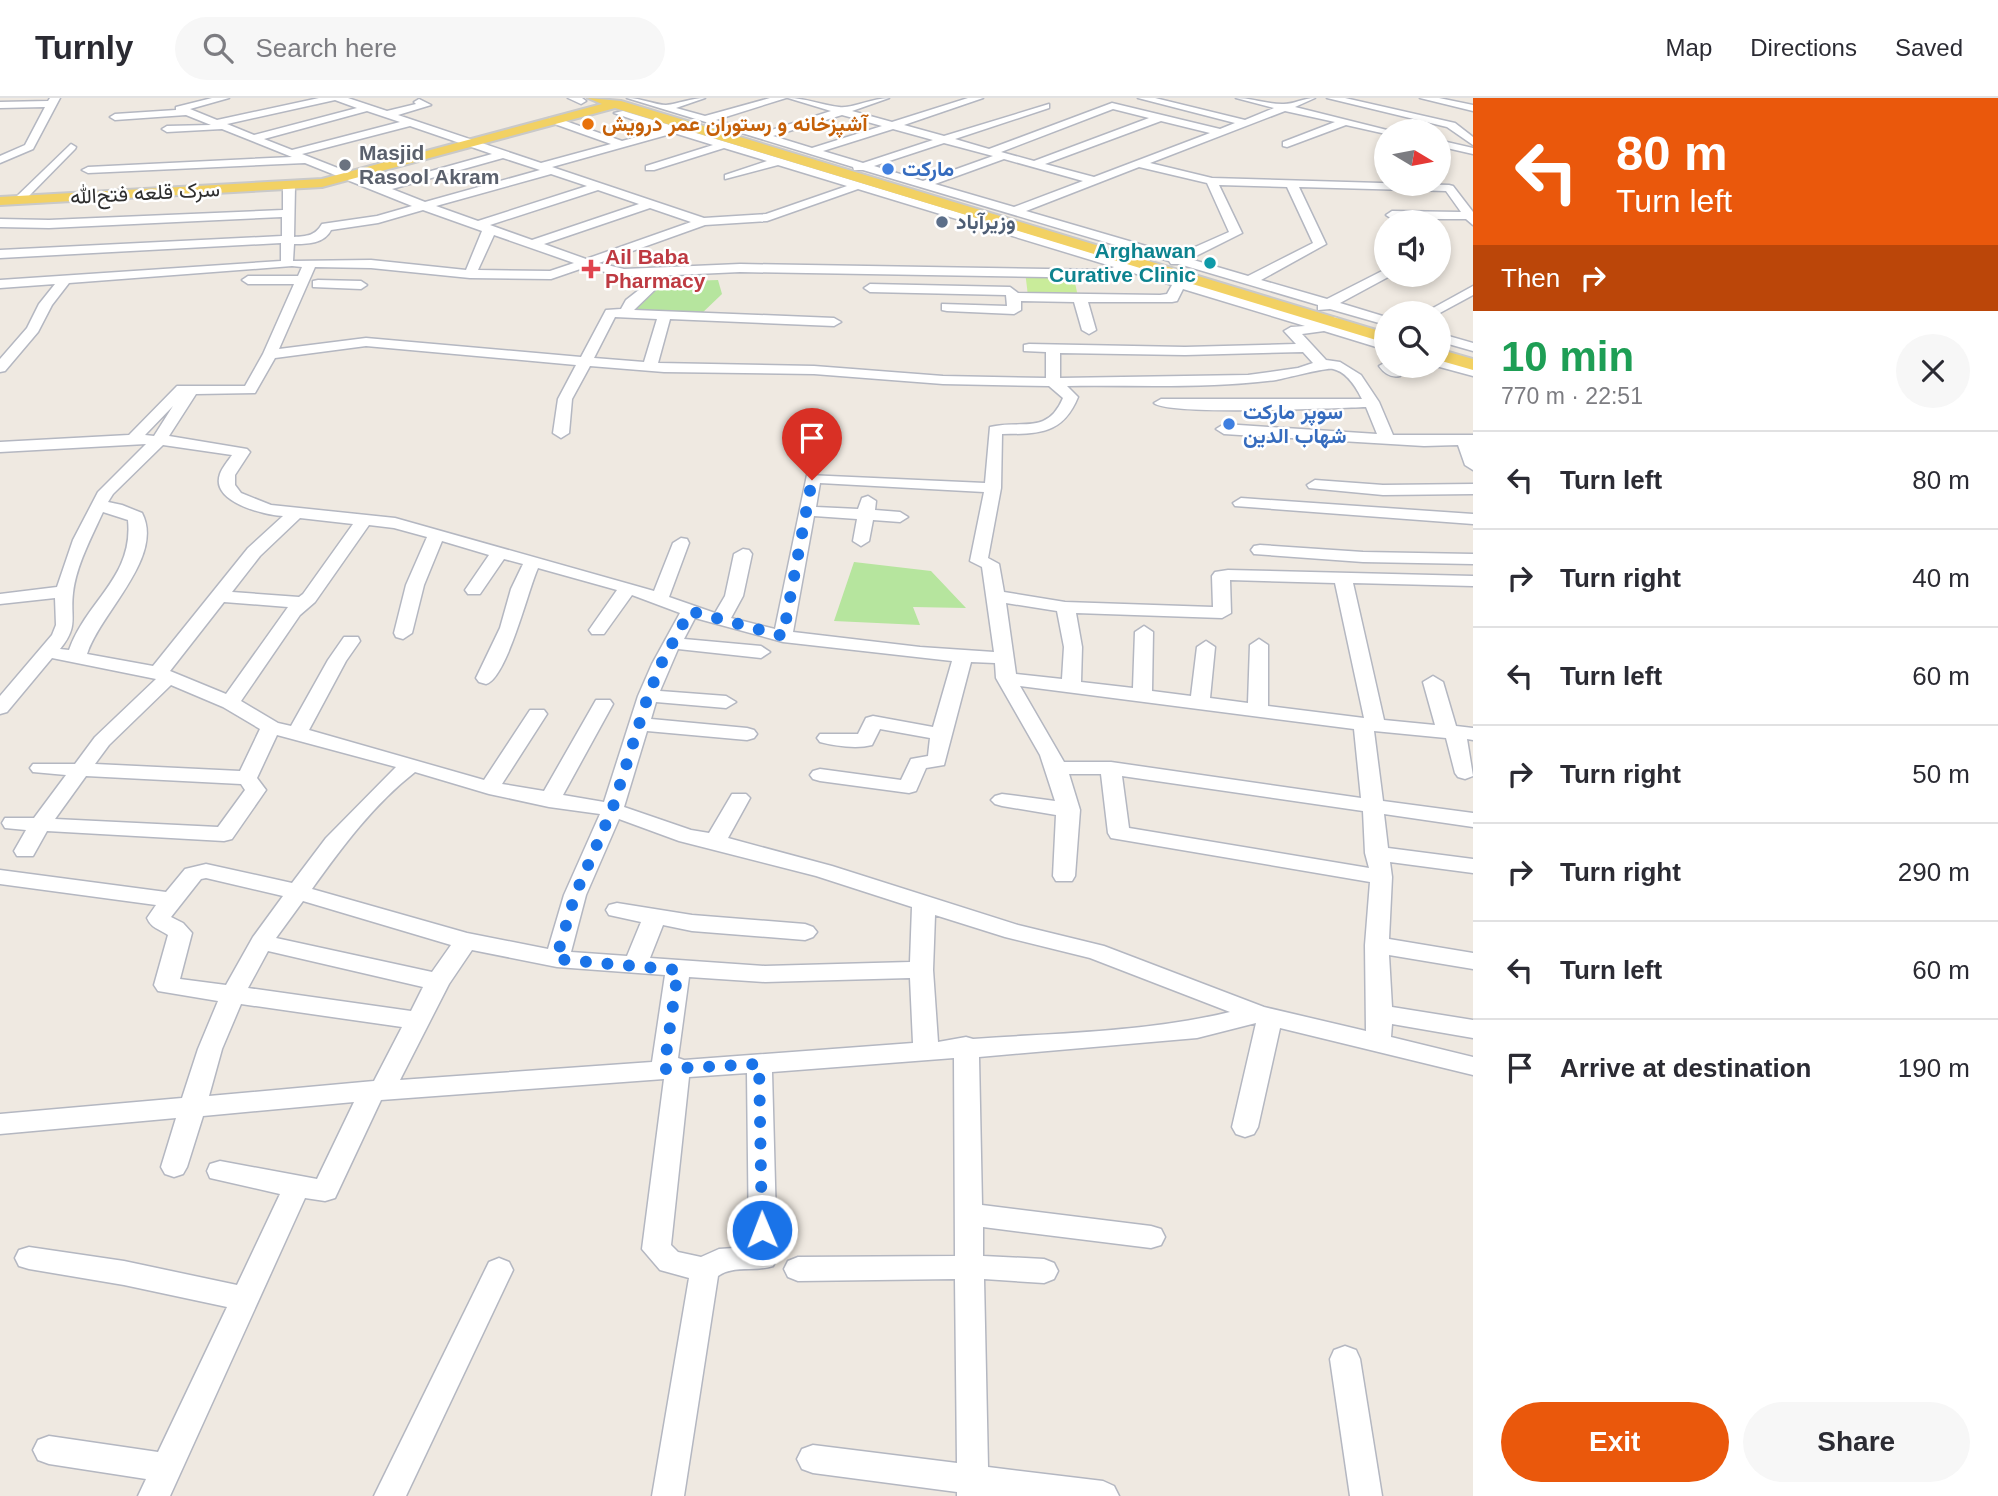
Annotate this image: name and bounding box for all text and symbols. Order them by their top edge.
search box [175,17,665,80]
text: Turnly [35,29,133,66]
icon: search [199,29,237,67]
text: Search here [255,33,397,63]
text: Map [1666,34,1712,61]
text: Directions [1750,34,1857,61]
text: Saved [1895,34,1963,61]
place label: آشپزخانه و رستوران عمر درویش [602,112,869,138]
marker: آشپزخانه و رستوران عمر درویش [580,116,596,132]
north arrow [1374,119,1451,196]
map controls [1374,119,1451,378]
icon: left [1501,126,1592,217]
text: 80 m [1616,126,1728,180]
place label: Masjid Rasool Akram [359,141,499,188]
marker: Masjid Rasool Akram [337,157,353,173]
place label: مارکت [902,157,954,182]
marker: مارکت [880,161,896,177]
street label: سرک قلعه فتح‌الله [69,176,221,211]
text: Turn left [1616,183,1732,219]
place label: وزیرآباد [956,210,1016,235]
button: sound [1374,210,1451,287]
marker: وزیرآباد [934,214,950,230]
place label: Arghawan Curative Clinic [1049,239,1196,286]
place label: Ail Baba Pharmacy [605,245,706,292]
marker: Arghawan Curative Clinic [1202,255,1218,271]
icon: right [1574,259,1612,297]
marker: Ail Baba Pharmacy [583,261,599,277]
text: Then [1501,263,1560,293]
button: search [1374,301,1451,378]
text: 10 min [1501,333,1634,380]
button: close [1896,334,1970,408]
text: 770 m · 22:51 [1501,383,1643,409]
place label: سوپر مارکت شهاب الدین [1243,400,1347,449]
pin [782,408,842,480]
marker: سوپر مارکت شهاب الدین [1221,416,1237,432]
icon: arrive [793,419,831,457]
icon: left [1501,461,1539,499]
text: Turn left [1560,465,1662,495]
text: 80 m [1912,465,1970,495]
icon: right [1501,559,1539,597]
text: Turn right [1560,563,1681,593]
text: 40 m [1912,563,1970,593]
icon: left [1501,657,1539,695]
text: Turn left [1560,661,1662,691]
text: 60 m [1912,661,1970,691]
icon: right [1501,755,1539,793]
text: Turn right [1560,759,1681,789]
text: 50 m [1912,759,1970,789]
icon: right [1501,853,1539,891]
text: Turn right [1560,857,1681,887]
text: 290 m [1898,857,1970,887]
icon: left [1501,951,1539,989]
text: Turn left [1560,955,1662,985]
text: 60 m [1912,955,1970,985]
icon: arrive [1501,1049,1539,1087]
text: Arrive at destination [1560,1053,1811,1083]
text: 190 m [1898,1053,1970,1083]
position arrow [725,1193,799,1267]
button: Exit [1501,1402,1729,1482]
button: Share [1743,1402,1970,1482]

